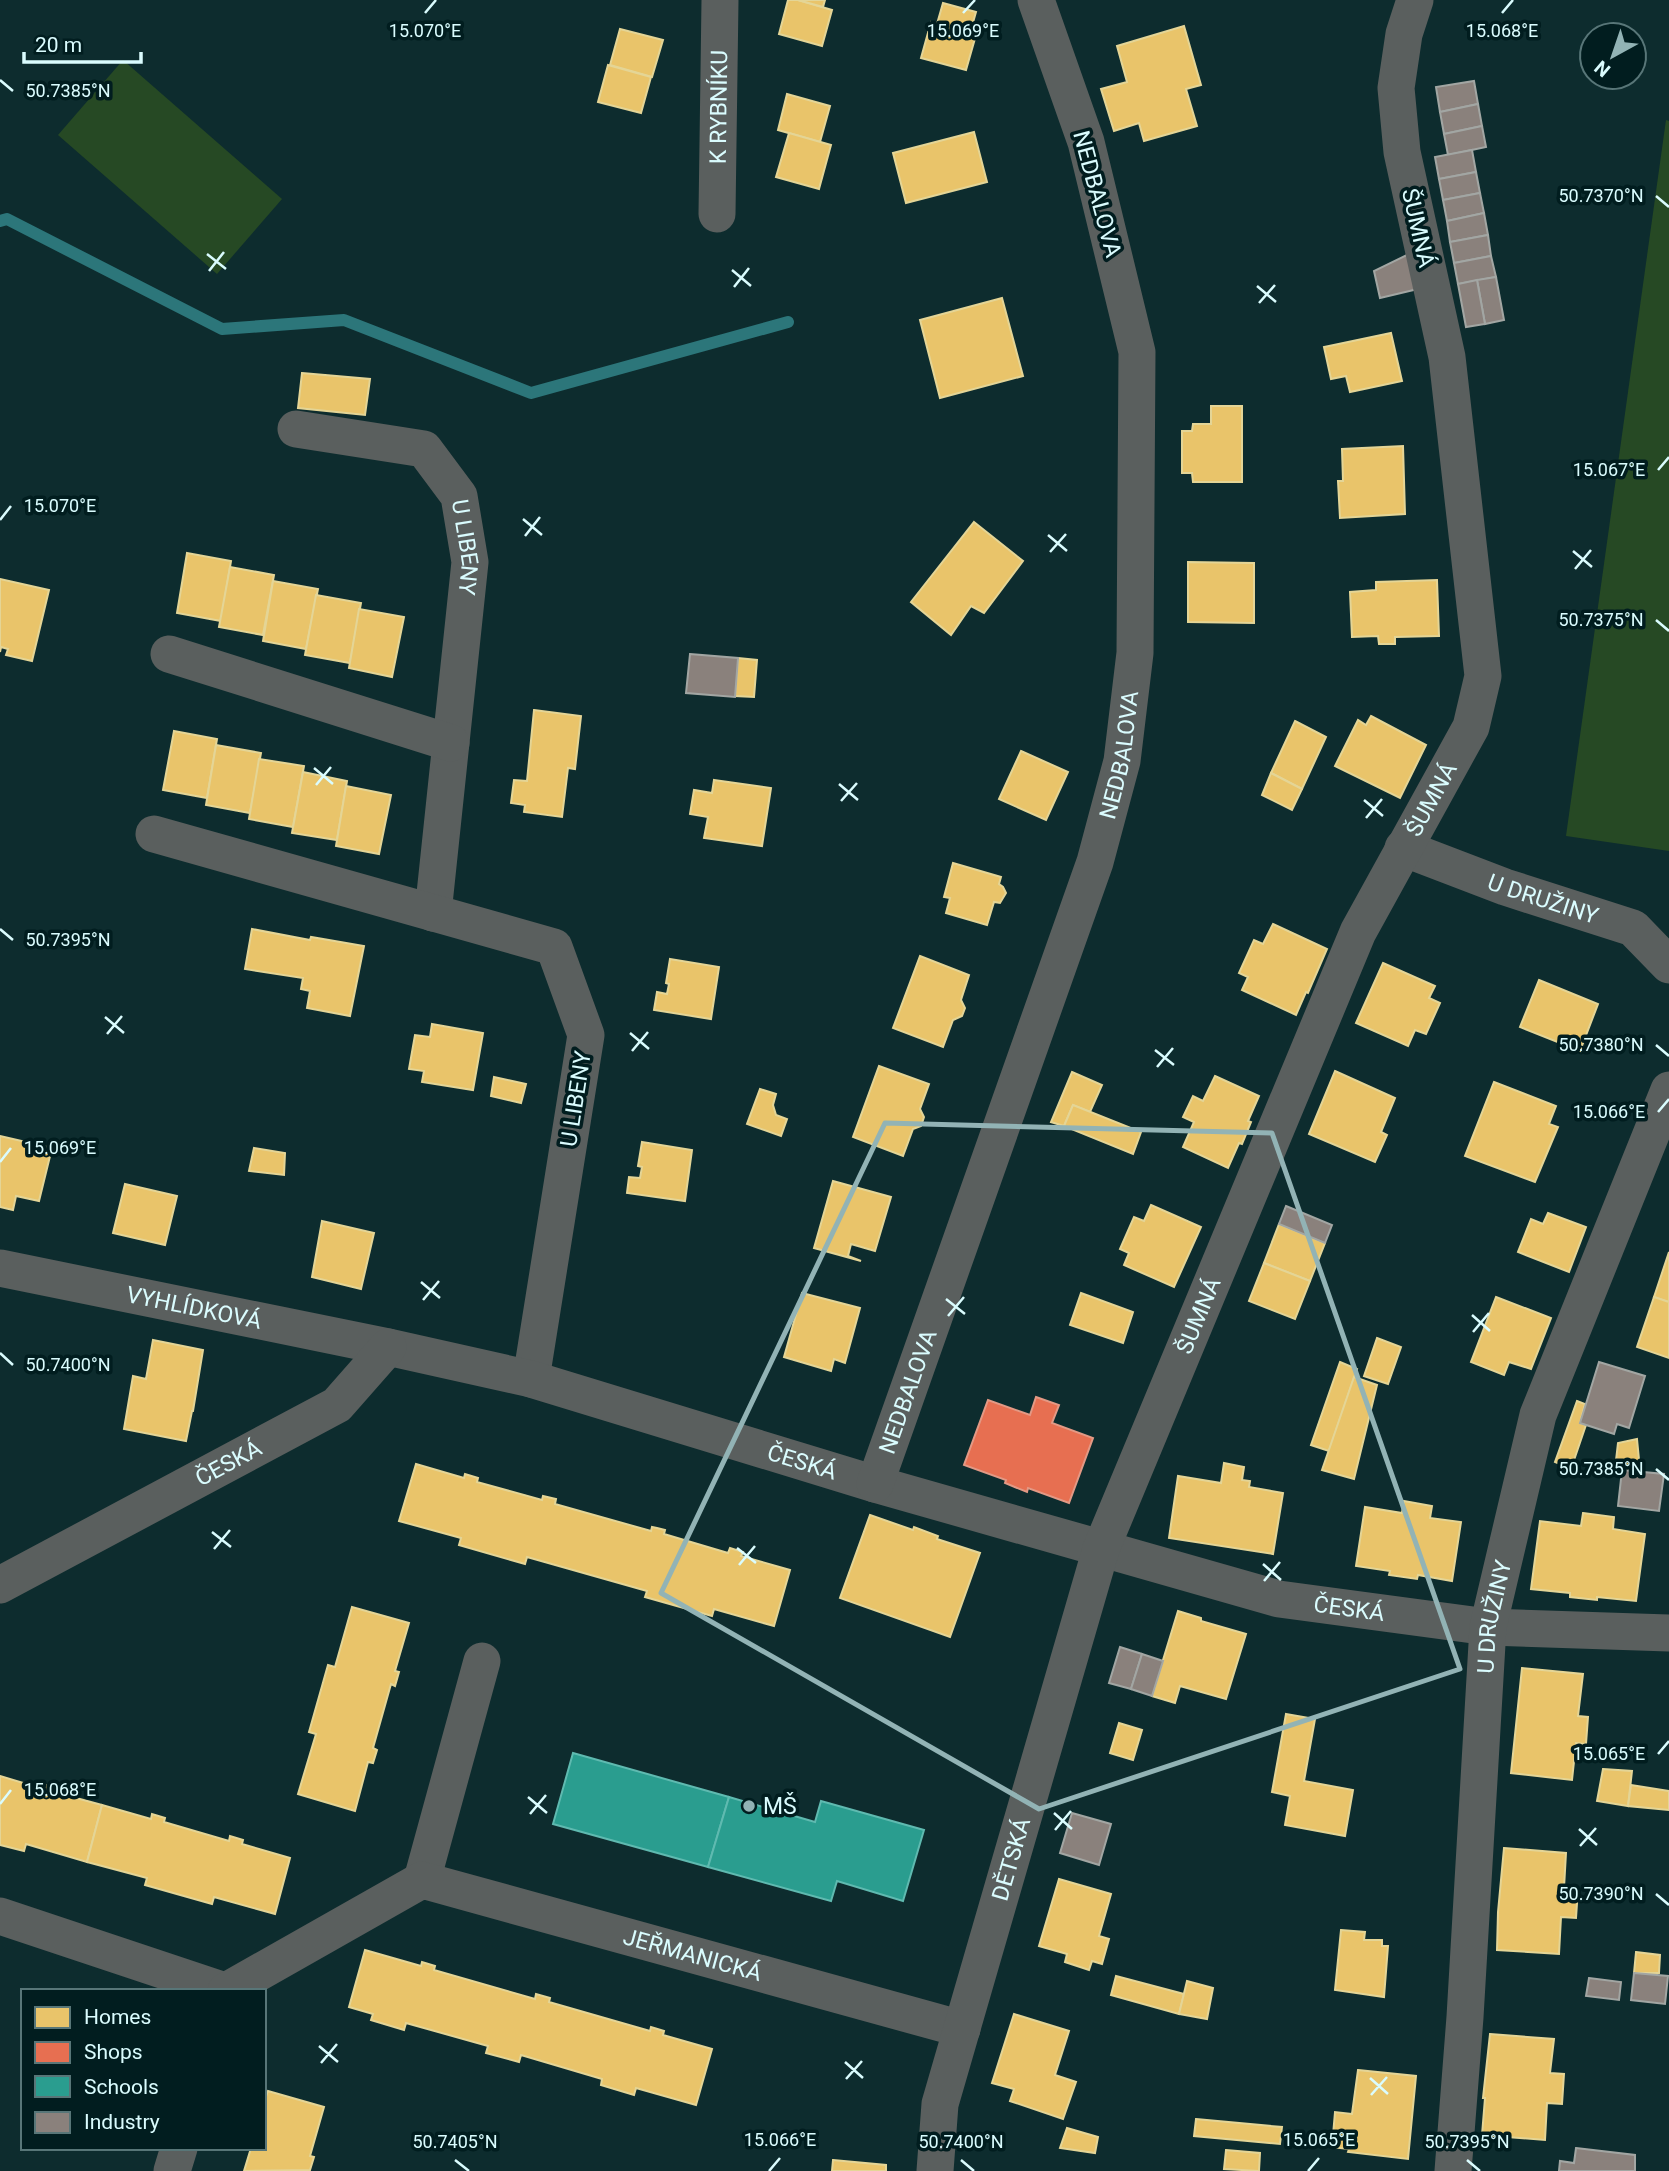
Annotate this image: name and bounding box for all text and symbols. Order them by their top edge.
text: 15.070°E [389,20,461,41]
text: 15.069°E [927,20,999,41]
text: 15.068°E [1466,20,1538,41]
scale bar [24,21,142,65]
north arrow [1578,21,1648,91]
text: 20 m [35,33,82,57]
street label: K RYBNÍKU [704,50,733,164]
text: N [1590,56,1615,82]
text: 50.7385°N [25,80,111,101]
street label: NEDBALOVA [1067,128,1127,260]
text: 50.7370°N [1558,185,1644,206]
street label: ŠUMNÁ [1396,186,1441,270]
text: 15.067°E [1573,459,1645,480]
text: 15.070°E [24,495,96,516]
street label: U LIBENY [446,497,484,597]
text: 50.7375°N [1558,609,1644,630]
street label: NEDBALOVA [1094,689,1144,822]
street label: ŠUMNÁ [1399,757,1462,841]
street label: U DRUŽINY [1484,868,1602,930]
text: 50.7395°N [25,929,111,950]
text: 50.7380°N [1558,1034,1644,1055]
street label: U LIBENY [555,1049,597,1149]
text: 15.066°E [1573,1101,1645,1122]
text: 15.069°E [24,1137,96,1158]
street label: ŠUMNÁ [1169,1273,1226,1358]
street label: VYHLÍDKOVÁ [124,1281,264,1334]
street label: NEDBALOVA [873,1326,942,1457]
text: 50.7400°N [25,1354,111,1375]
street label: ČESKÁ [190,1433,266,1492]
street label: ČESKÁ [764,1437,840,1485]
text: 50.7385°N [1558,1458,1644,1479]
street label: U DRUŽINY [1472,1557,1517,1674]
street label: ČESKÁ [1312,1588,1386,1627]
text: 15.065°E [1573,1743,1645,1764]
text: 15.068°E [24,1779,96,1800]
place label: MŠ [763,1792,797,1820]
marker: MŠ [741,1798,757,1814]
street label: DĚTSKÁ [986,1814,1036,1904]
text: 50.7390°N [1558,1883,1644,1904]
street label: JEŘMANICKÁ [620,1923,765,1987]
legend [21,1989,266,2150]
text: Homes [84,2005,151,2029]
text: Shops [84,2040,143,2064]
text: Schools [84,2075,159,2099]
text: Industry [84,2110,160,2134]
text: 15.066°E [744,2129,816,2150]
text: 15.065°E [1283,2129,1355,2150]
text: 50.7405°N [412,2131,498,2152]
text: 50.7400°N [918,2131,1004,2152]
text: 50.7395°N [1424,2131,1510,2152]

